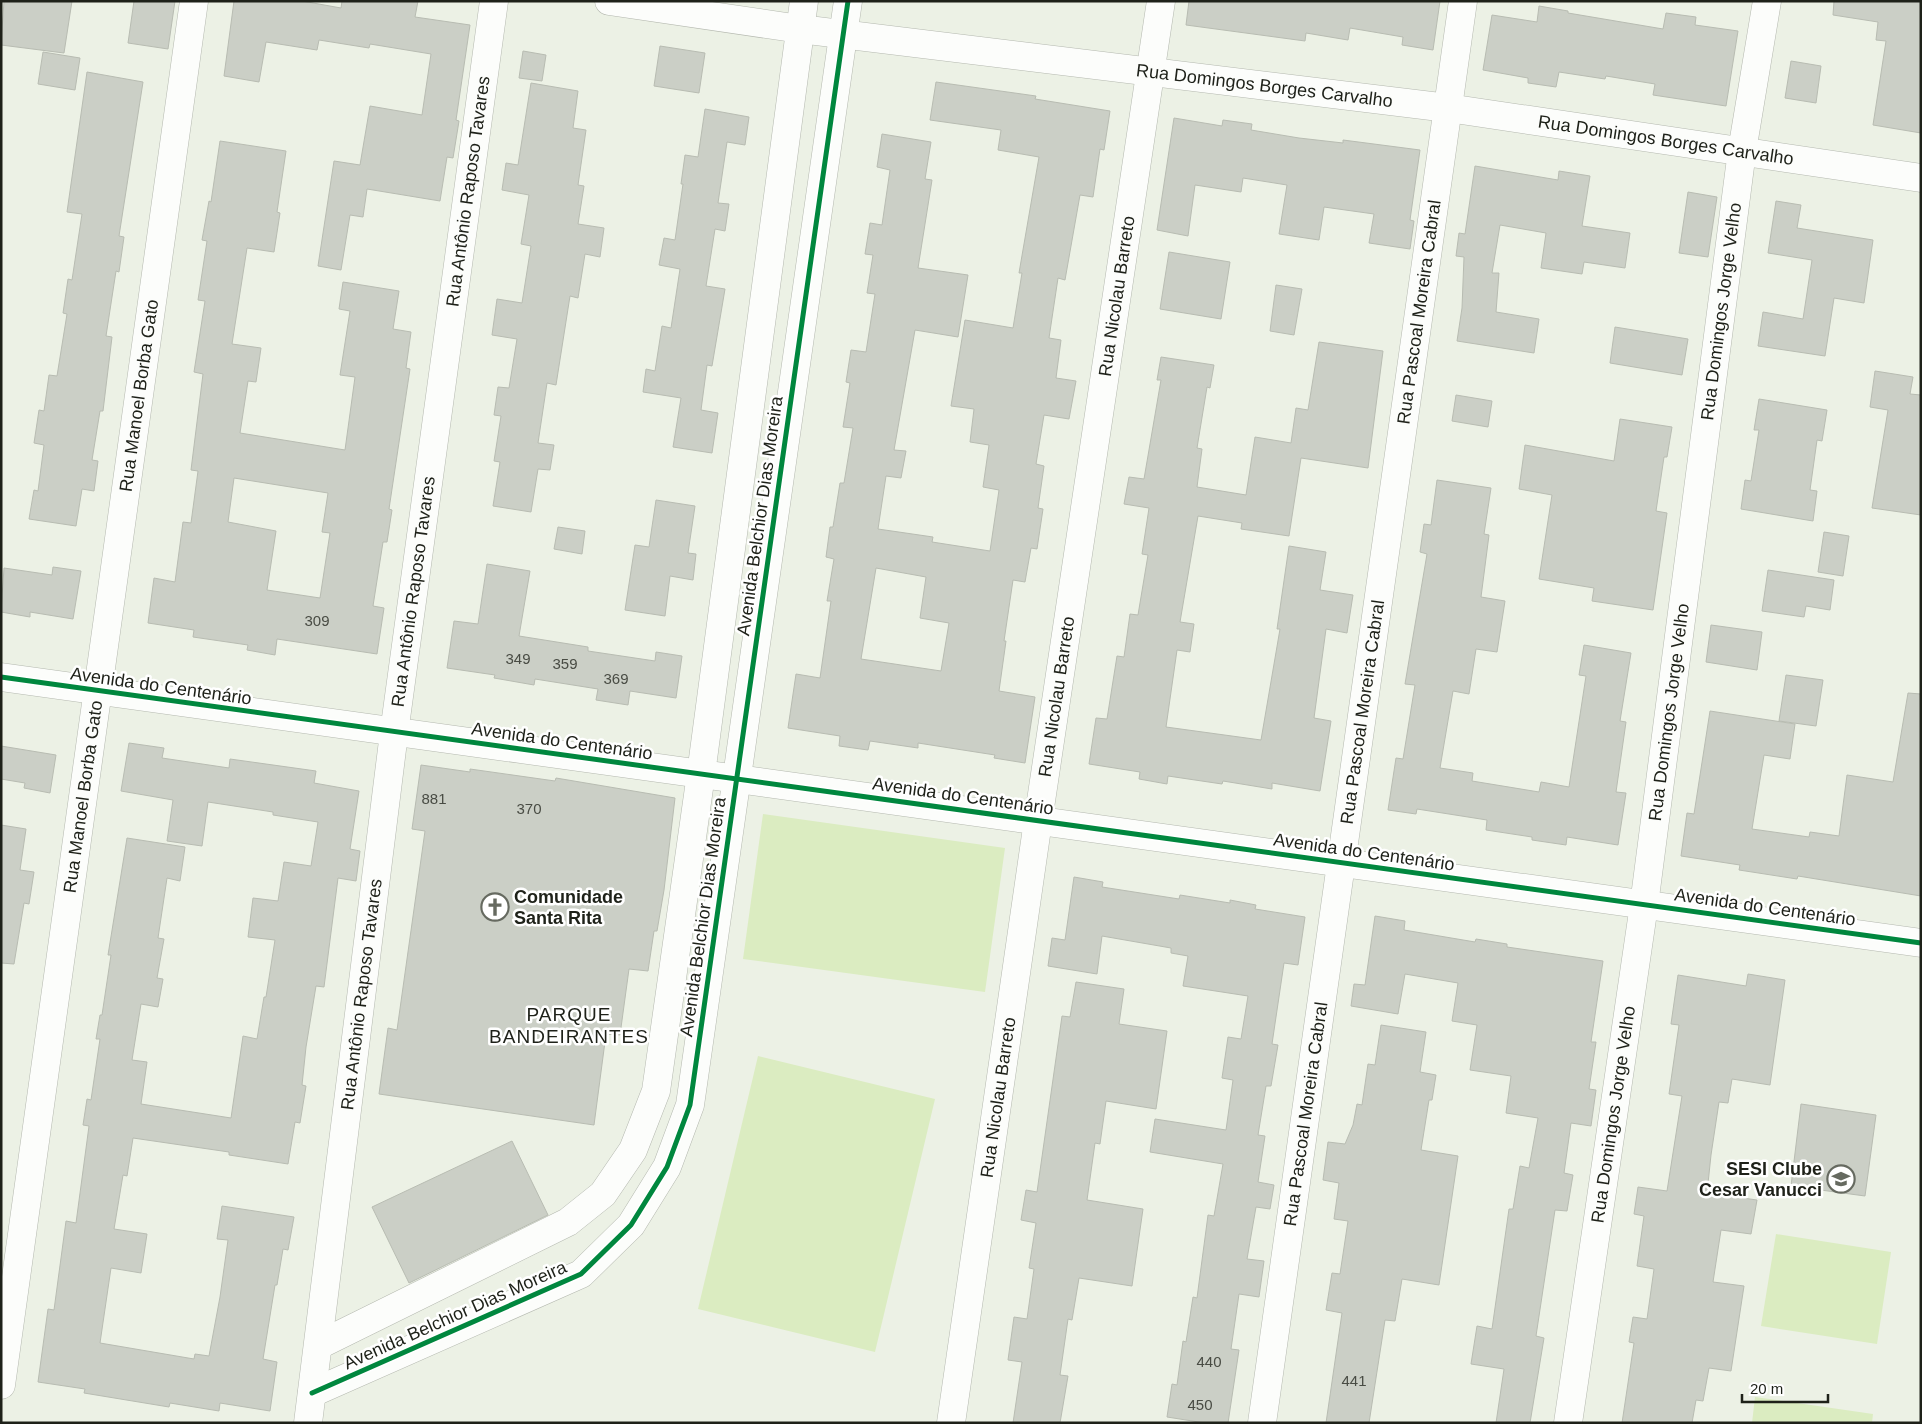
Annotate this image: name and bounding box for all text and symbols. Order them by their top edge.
street label: Rua Domingos Borges Carvalho [1135,60,1394,111]
street label: Rua Antônio Raposo Tavares [442,75,494,308]
street label: Rua Domingos Borges Carvalho [1537,111,1795,169]
street label: Rua Pascoal Moreira Cabral [1393,199,1445,425]
street label: Rua Domingos Jorge Velho [1697,202,1745,422]
street label: Rua Nicolau Barreto [1095,214,1139,378]
street label: Rua Manoel Borba Gato [116,298,162,493]
street label: Avenida Belchior Dias Moreira [733,394,787,637]
street label: Rua Antônio Raposo Tavares [388,475,439,708]
street label: Rua Pascoal Moreira Cabral [1337,599,1388,825]
street label: Rua Domingos Jorge Velho [1645,602,1693,822]
house number: 309 [304,612,330,629]
street label: Rua Nicolau Barreto [1035,615,1079,778]
house number: 349 [505,650,531,667]
house number: 359 [552,655,578,672]
street label: Avenida do Centenário [69,663,253,709]
house number: 369 [603,670,629,687]
street label: Rua Manoel Borba Gato [60,699,106,894]
street label: Avenida do Centenário [470,718,654,764]
street label: Avenida do Centenário [871,773,1055,819]
house number: 881 [421,790,447,807]
street label: Avenida Belchior Dias Moreira [676,795,730,1038]
house number: 370 [516,800,542,817]
street label: Avenida do Centenário [1272,829,1456,875]
street label: Rua Antônio Raposo Tavares [337,877,386,1111]
street label: Avenida do Centenário [1673,884,1857,930]
place label: Comunidade Santa Rita [514,887,623,928]
church icon: Comunidade Santa Rita [480,892,510,922]
street label: Rua Pascoal Moreira Cabral [1280,1001,1331,1227]
district label: PARQUE BANDEIRANTES [489,1004,649,1047]
street label: Rua Domingos Jorge Velho [1587,1004,1639,1224]
street label: Rua Nicolau Barreto [977,1016,1020,1179]
place label: SESI Clube Cesar Vanucci [1699,1159,1822,1200]
school or university icon: SESI Clube Cesar Vanucci [1826,1164,1856,1194]
street label: Avenida Belchior Dias Moreira [340,1256,570,1373]
house number: 440 [1196,1353,1222,1370]
house number: 441 [1341,1372,1367,1389]
scale bar [1742,1372,1828,1404]
text: 20 m [1750,1380,1783,1397]
house number: 450 [1187,1396,1213,1413]

